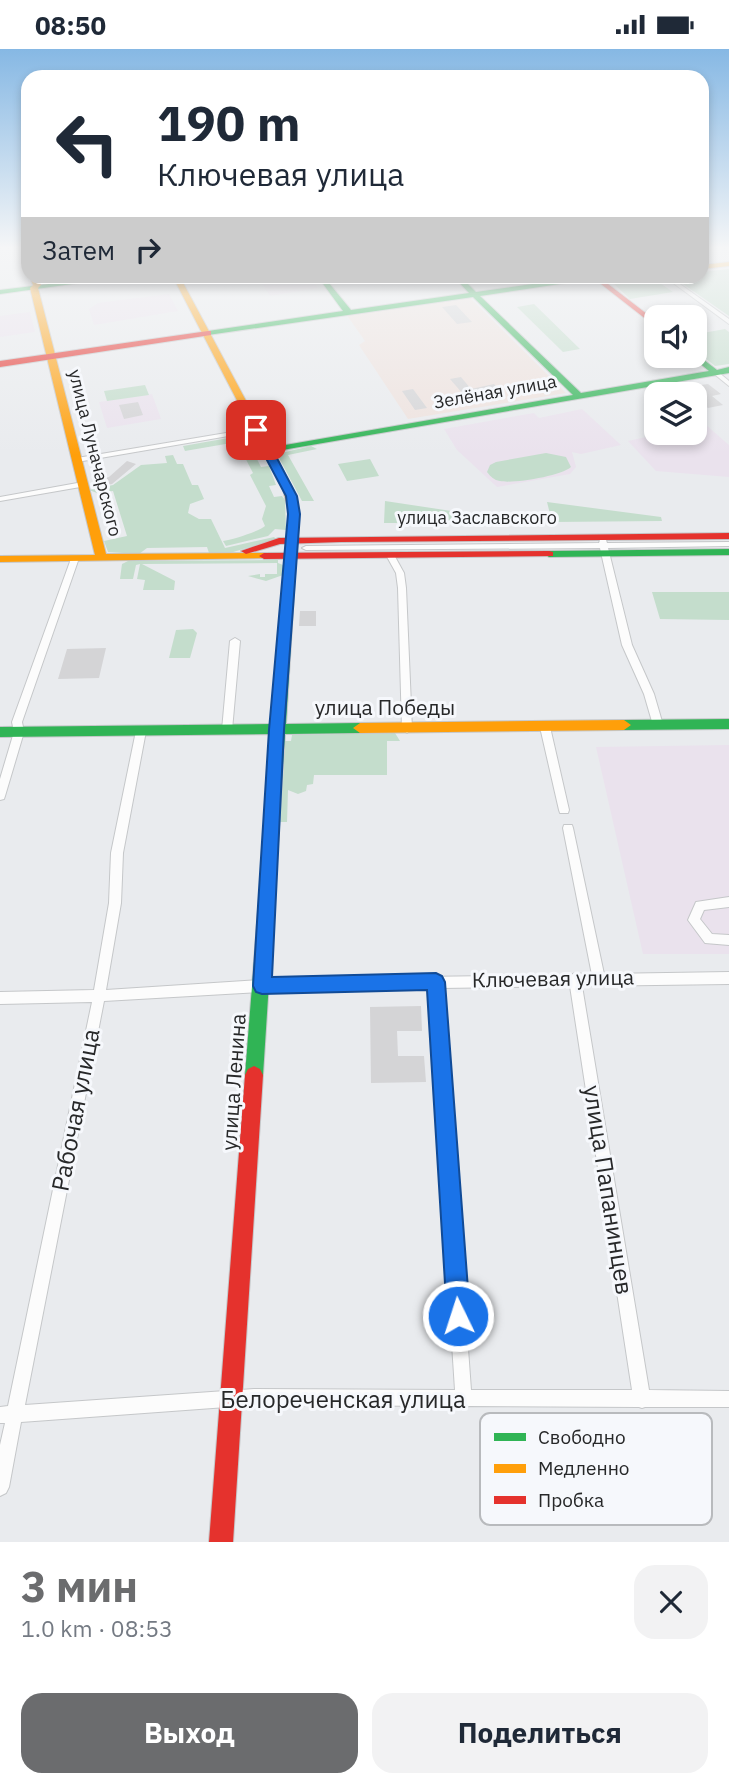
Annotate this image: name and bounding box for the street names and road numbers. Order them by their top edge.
street label: улица Луначарского [64,367,127,539]
street label: Зелёная улица [432,369,559,414]
street label: улица Заславского [397,506,557,529]
street label: улица Победы [315,693,455,721]
street label: Ключевая улица [472,963,634,993]
street label: улица Ленина [214,1012,252,1151]
street label: Рабочая улица [44,1026,106,1194]
street label: улица Папанинцев [577,1083,641,1297]
street label: Белореченская улица [220,1383,466,1415]

